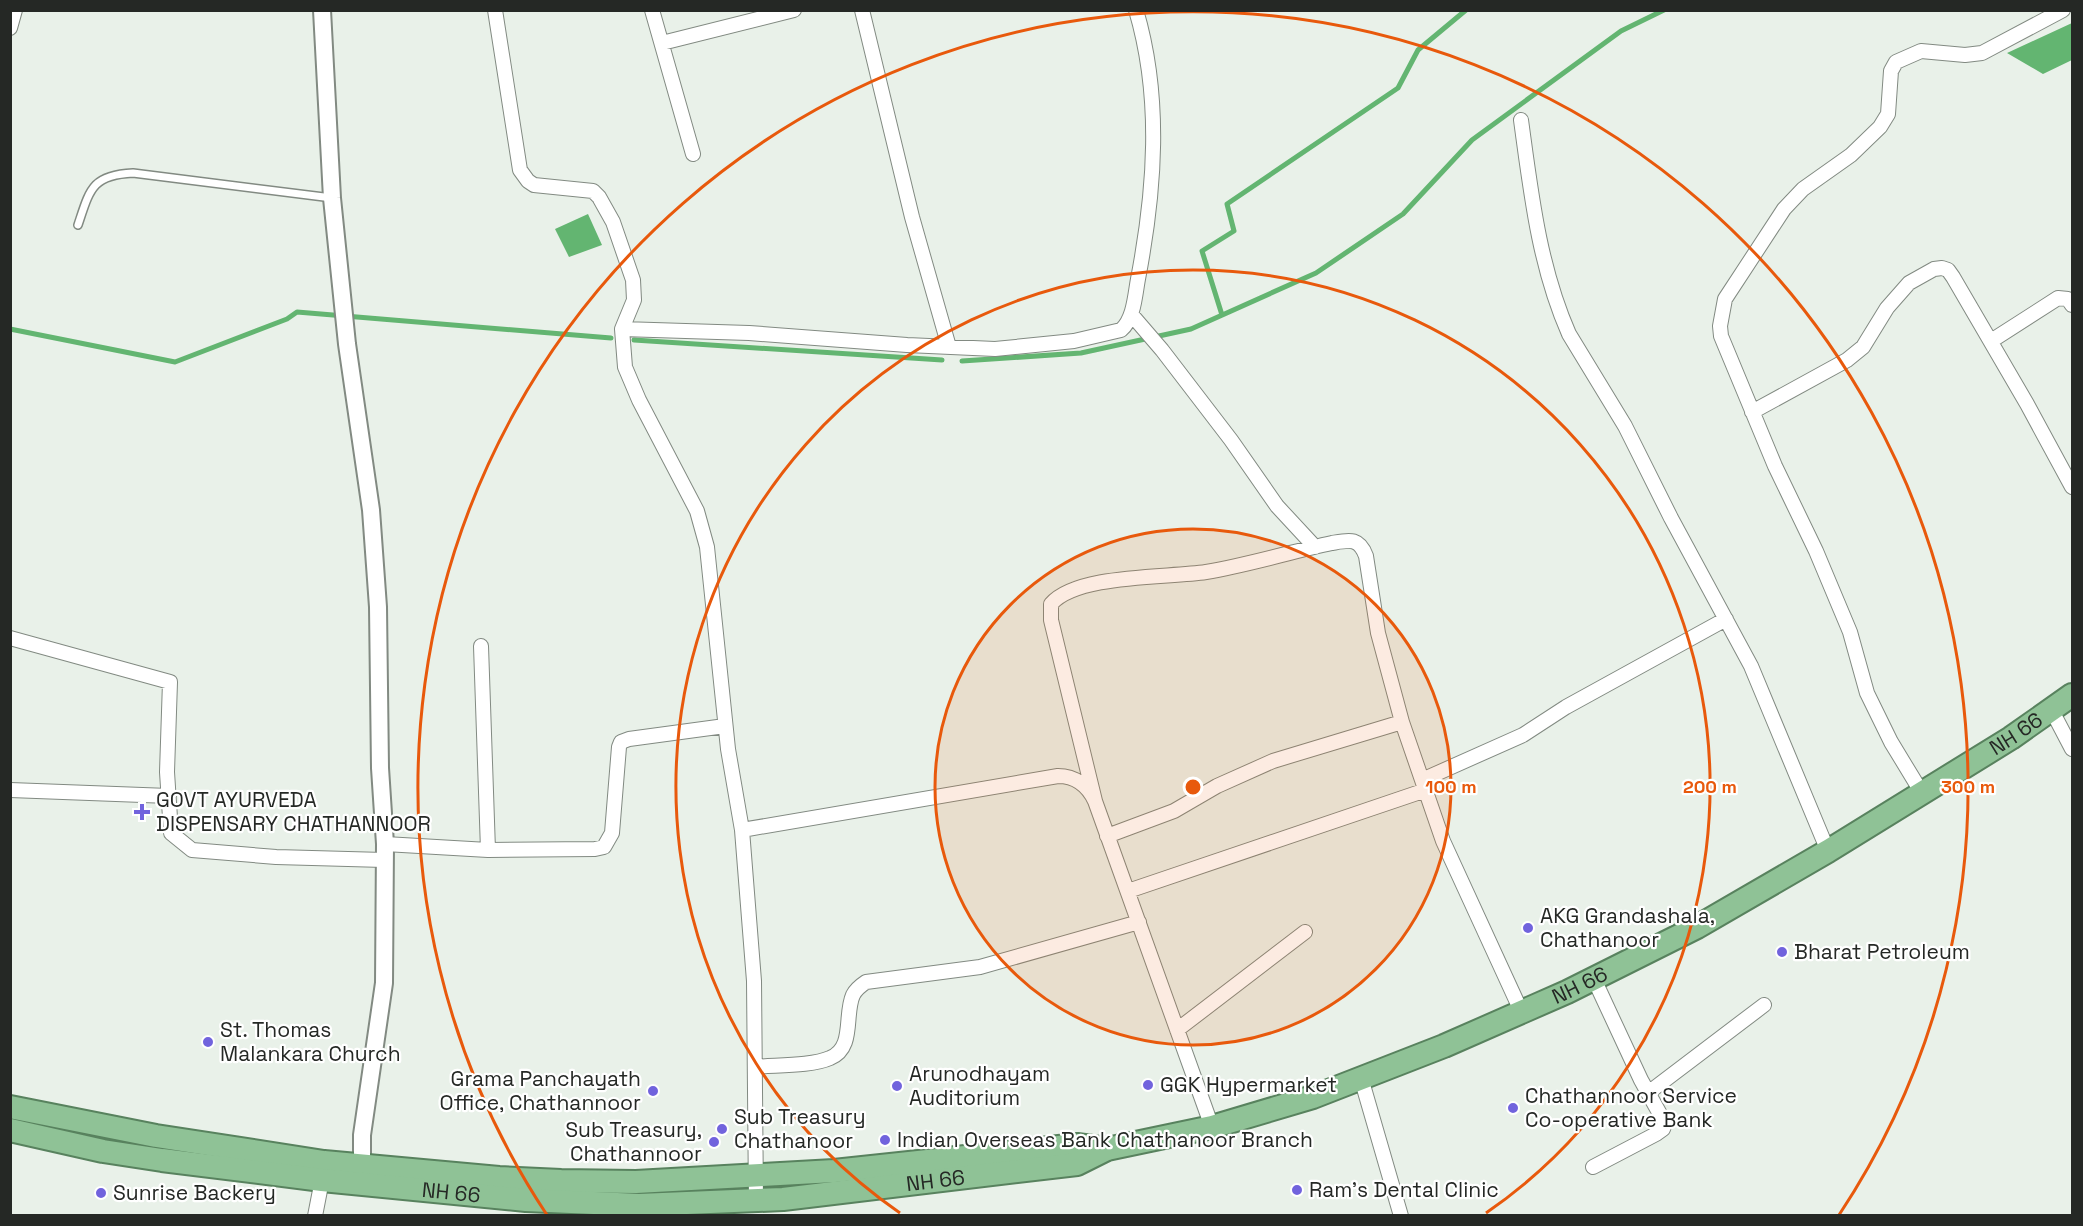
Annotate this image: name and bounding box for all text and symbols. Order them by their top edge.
street label: NH 66 [1984,706,2048,761]
text: 100 m [1425,775,1477,798]
text: 200 m [1683,775,1737,798]
text: 300 m [1941,775,1995,798]
centre of rings [1183,777,1203,797]
place label: GOVT AYURVEDA DISPENSARY CHATHANNOOR [156,786,431,837]
marker: GOVT AYURVEDA DISPENSARY CHATHANNOOR [133,803,151,821]
place label: AKG Grandashala, Chathanoor [1540,902,1715,953]
marker: AKG Grandashala, Chathanoor [1521,921,1535,935]
place label: Bharat Petroleum [1794,938,1970,965]
marker: Bharat Petroleum [1775,945,1789,959]
street label: NH 66 [1548,960,1612,1010]
place label: St. Thomas Malankara Church [220,1016,401,1067]
marker: St. Thomas Malankara Church [201,1035,215,1049]
place label: Arunodhayam Auditorium [909,1060,1050,1111]
place label: Grama Panchayath Office, Chathannoor [439,1065,641,1116]
place label: GGK Hypermarket [1160,1071,1337,1098]
marker: GGK Hypermarket [1141,1078,1155,1092]
marker: Arunodhayam Auditorium [890,1079,904,1093]
place label: Chathannoor Service Co-operative Bank [1525,1082,1737,1133]
marker: Grama Panchayath Office, Chathannoor [646,1084,660,1098]
marker: Chathannoor Service Co-operative Bank [1506,1101,1520,1115]
place label: Sub Treasury Chathanoor [734,1103,866,1154]
place label: Sub Treasury, Chathannoor [565,1116,702,1167]
marker: Sub Treasury Chathanoor [715,1122,729,1136]
place label: Indian Overseas Bank Chathanoor Branch [897,1126,1313,1153]
marker: Indian Overseas Bank Chathanoor Branch [878,1133,892,1147]
marker: Sub Treasury, Chathannoor [707,1135,721,1149]
street label: NH 66 [905,1163,966,1197]
street label: NH 66 [421,1176,482,1208]
place label: Ram's Dental Clinic [1309,1176,1499,1203]
place label: Sunrise Backery [113,1179,276,1206]
marker: Ram's Dental Clinic [1290,1183,1304,1197]
marker: Sunrise Backery [94,1186,108,1200]

